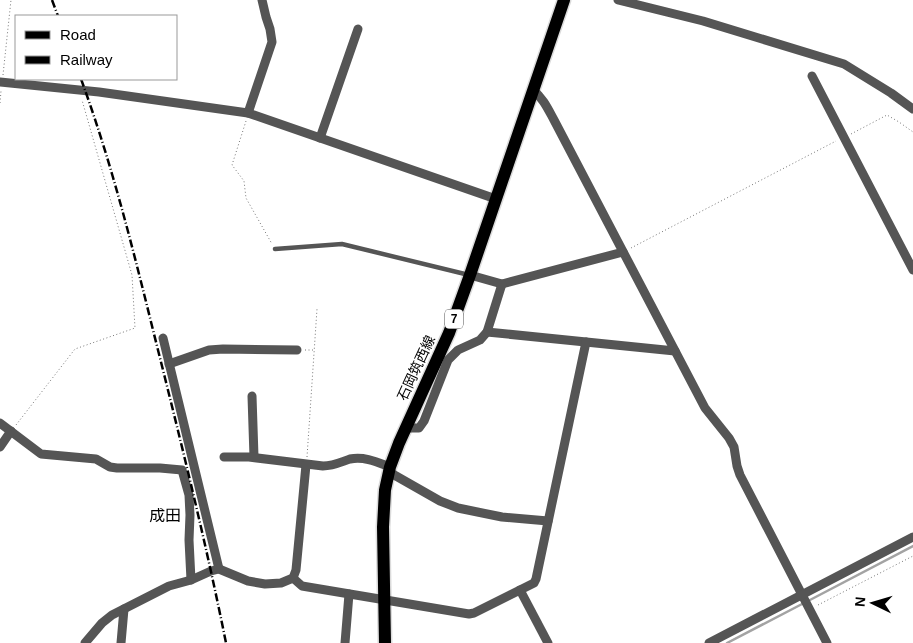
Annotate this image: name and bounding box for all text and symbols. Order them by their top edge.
legend [15,15,178,80]
text: Road [60,26,96,43]
text: Railway [60,51,113,68]
road number: 7 [445,310,463,328]
street label: 石岡筑西線 [394,333,438,403]
district label: 成田 [149,507,181,524]
north arrow [848,578,898,628]
text: N [852,596,868,608]

